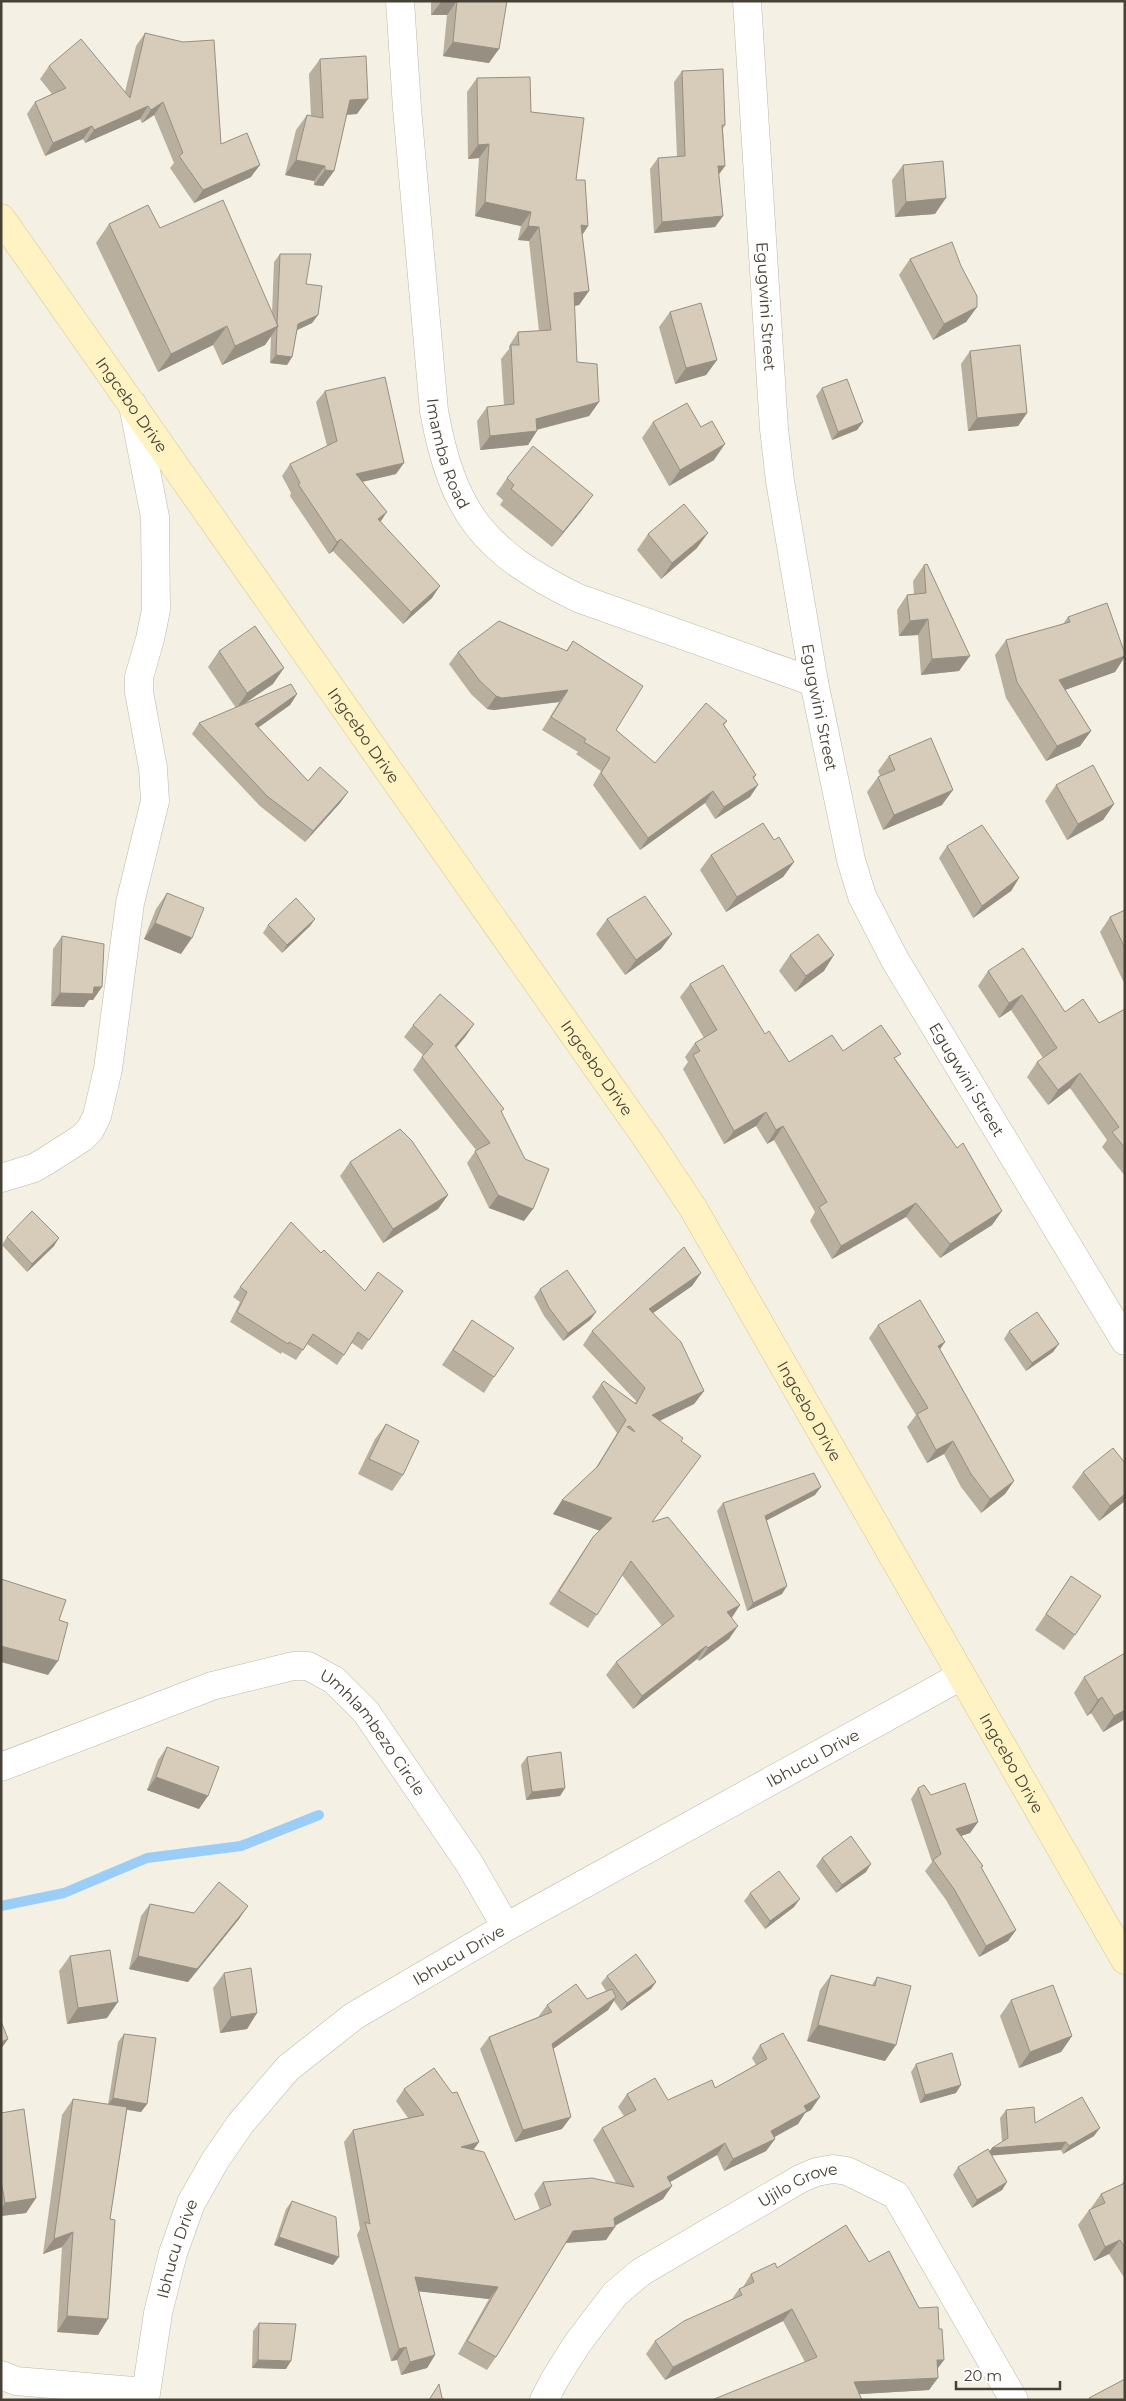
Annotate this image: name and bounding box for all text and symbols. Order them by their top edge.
street label: Egugwini Street [753,241,780,372]
street label: Ingcebo Drive [92,353,172,456]
street label: Imamba Road [423,397,474,512]
street label: Egugwini Street [798,642,842,773]
street label: Ingcebo Drive [324,684,404,787]
street label: Ingcebo Drive [557,1016,637,1119]
street label: Egugwini Street [926,1019,1009,1140]
street label: Ingcebo Drive [773,1358,846,1464]
street label: Umhlambezo Circle [317,1665,430,1799]
street label: Ingcebo Drive [976,1710,1048,1816]
street label: Ibhucu Drive [763,1725,862,1791]
street label: Ibhucu Drive [409,1920,508,1989]
street label: Ujilo Grove [754,2159,839,2211]
street label: Ibhucu Drive [153,2196,201,2300]
scale bar [956,2358,1060,2390]
text: 20 m [964,2366,1002,2385]

